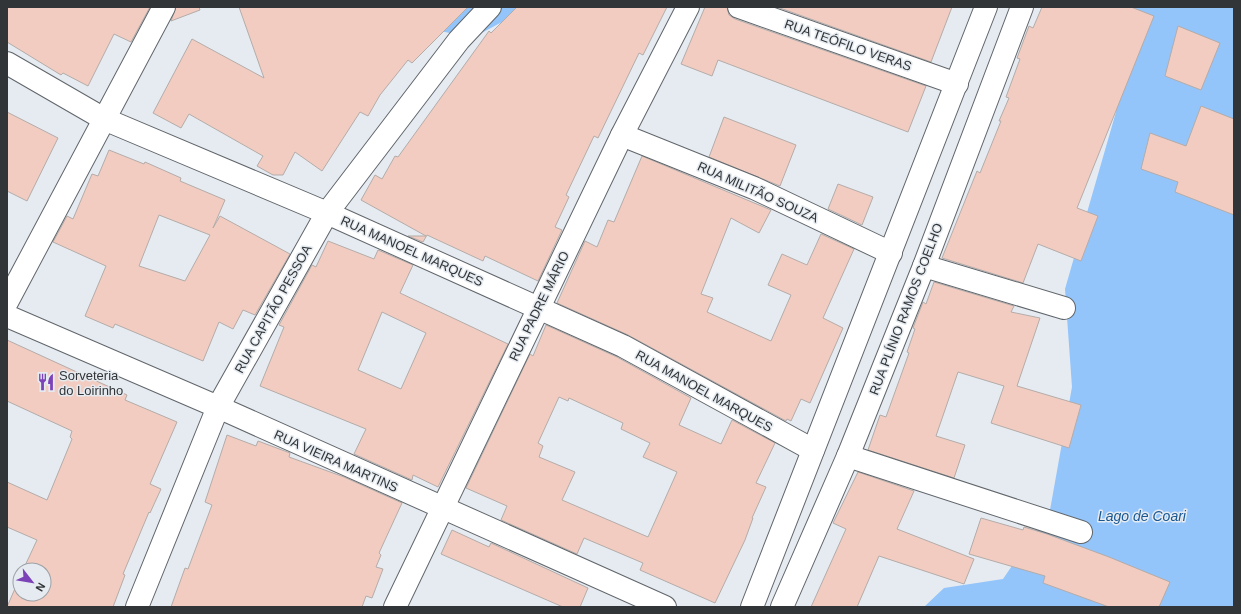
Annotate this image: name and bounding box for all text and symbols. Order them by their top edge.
street label: RUA TEÓFILO VERAS [782,16,914,74]
street label: RUA MILITÃO SOUZA [695,159,821,226]
street label: RUA MANOEL MARQUES [339,213,486,289]
street label: RUA PLÍNIO RAMOS COELHO [866,221,946,397]
street label: RUA CAPITÃO PESSOA [231,242,315,376]
street label: RUA PADRE MÁRIO [506,249,572,363]
street label: RUA MANOEL MARQUES [633,347,775,435]
place label: Sorveteria do Loirinho [59,368,123,398]
restaurant icon: Sorveteria do Loirinho [36,372,56,392]
street label: RUA VIEIRA MARTINS [272,427,401,495]
water label: Lago de Coari [1098,508,1187,524]
north arrow [12,562,52,602]
text: N [33,581,48,594]

